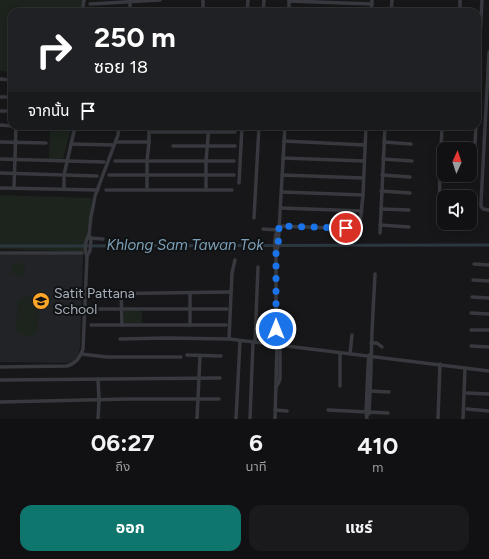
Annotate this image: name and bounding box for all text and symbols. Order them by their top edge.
text: 250 m [94,20,176,54]
icon: right [28,24,80,76]
text: ซอย 18 [94,56,148,78]
icon: arrive [77,100,99,122]
text: จากนั้น [28,102,69,120]
north arrow [437,142,477,182]
map controls [437,142,477,230]
button: sound [437,190,477,230]
pin [329,211,363,245]
icon: arrive [335,217,357,239]
water label: Khlong Sam Tawan Tok [107,236,264,254]
place label: Satit Pattana School [54,285,135,318]
school or university icon: Satit Pattana School [31,291,51,311]
position arrow [255,308,297,350]
text: 06:27 [91,428,155,457]
text: 6 [249,428,263,457]
text: 410 [357,431,398,460]
text: ถึง [115,459,130,474]
text: นาที [245,459,267,474]
text: m [372,460,383,475]
button: ออก [20,505,241,551]
button: แชร์ [249,505,469,551]

